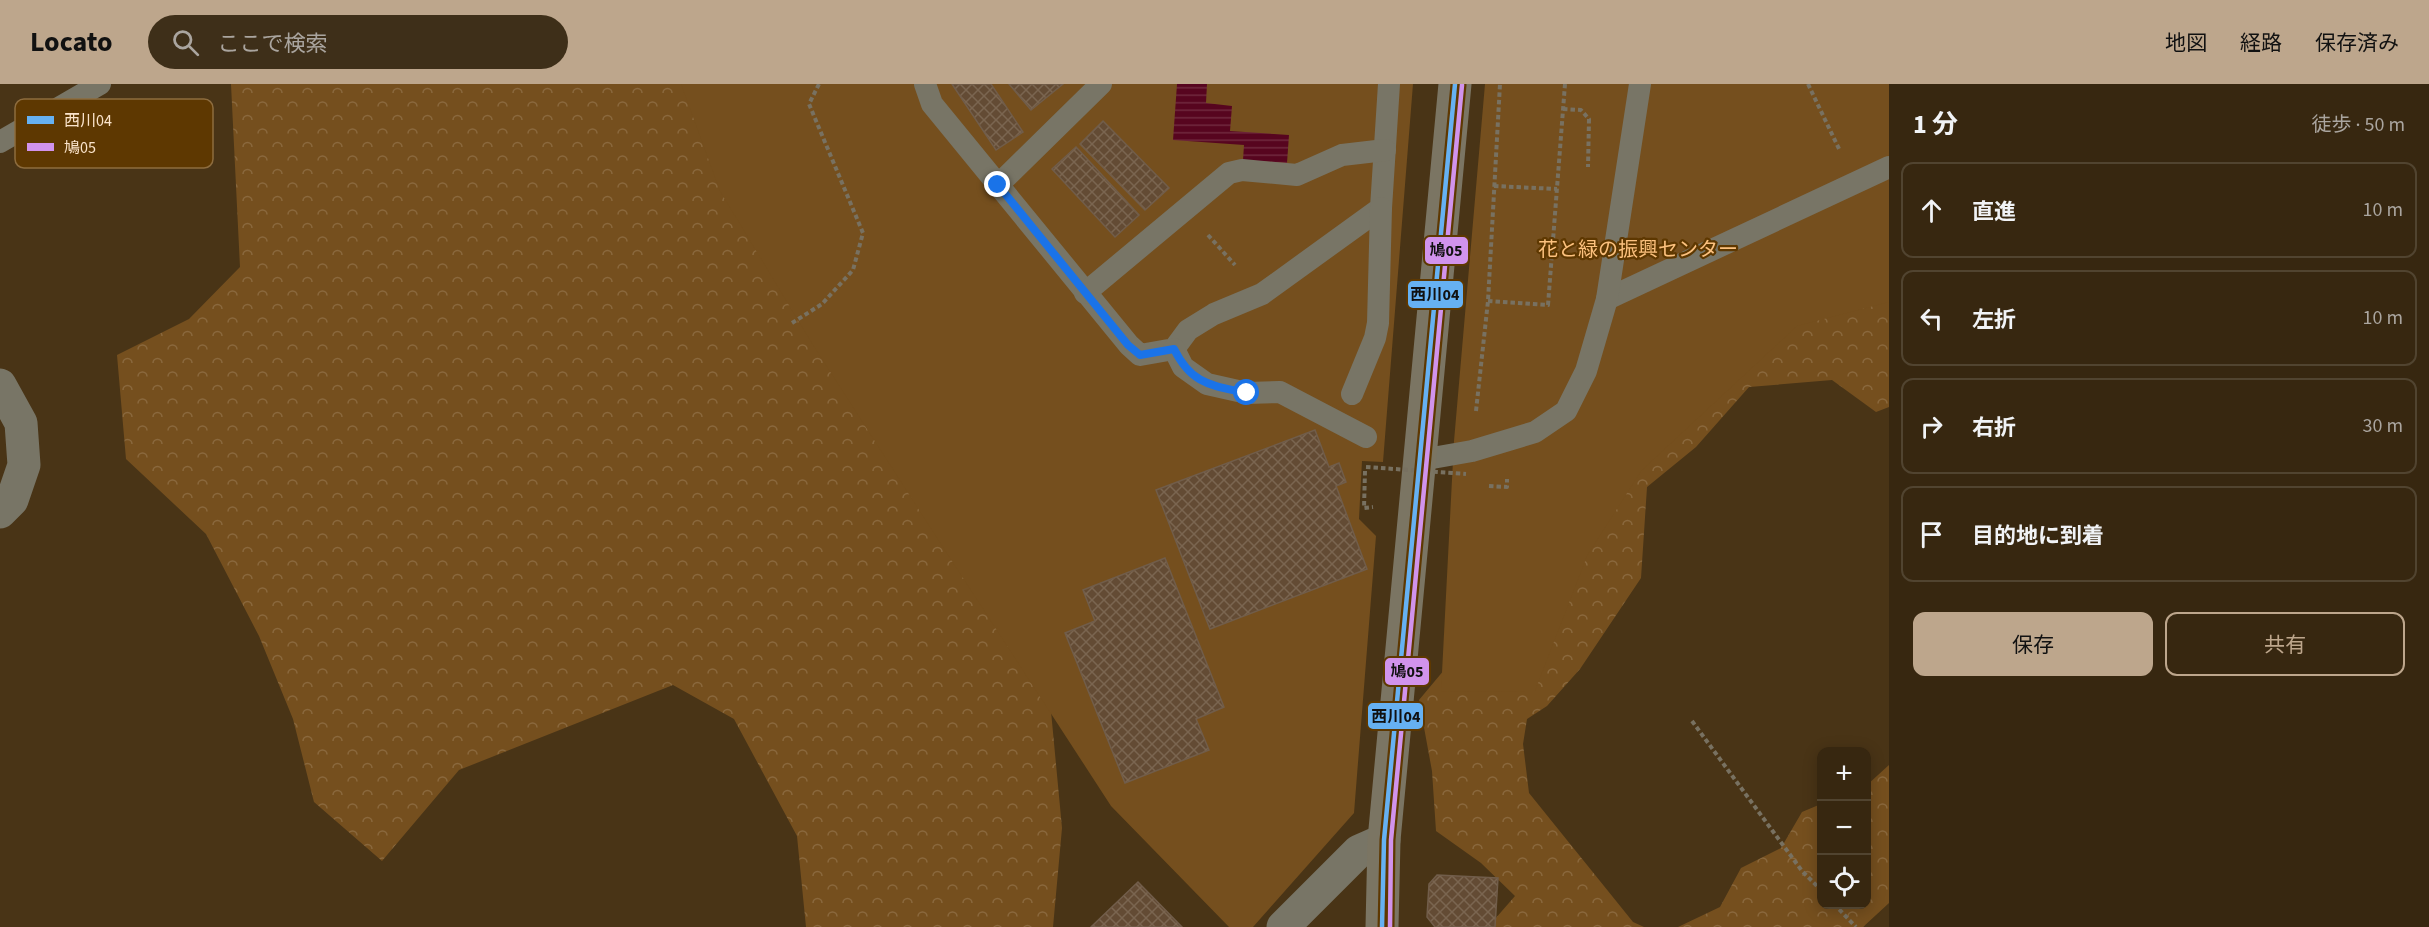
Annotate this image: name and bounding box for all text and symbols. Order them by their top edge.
search box [148,15,568,69]
text: Locato [30,22,112,62]
icon: search [169,26,202,59]
text: ここで検索 [217,28,328,60]
text: 地図 [2165,28,2207,58]
text: 経路 [2240,28,2282,58]
text: 保存済み [2315,28,2399,58]
legend [15,99,213,168]
text: 1 分 [1913,106,1958,143]
text: 西川04 [64,110,112,132]
text: 徒歩 · 50 m [2312,111,2405,139]
text: 鳩05 [64,137,96,159]
route end [984,171,1010,197]
icon: ahead [1915,194,1948,227]
text: 直進 [1972,196,2016,228]
text: 10 m [2363,196,2403,224]
line badge: 鳩05 [1424,236,1469,265]
park label: 花と緑の振興センター [1538,236,1738,264]
text: 鳩05 [1430,240,1462,262]
line badge: 西川04 [1407,280,1464,309]
text: 西川04 [1411,284,1460,306]
icon: left [1915,302,1948,335]
text: 左折 [1972,304,2016,336]
text: 10 m [2363,304,2403,332]
route start [1233,379,1259,405]
icon: right [1915,410,1948,443]
text: 右折 [1972,412,2016,444]
text: 30 m [2363,412,2403,440]
icon: arrive [1915,518,1948,551]
text: 目的地に到着 [1972,520,2104,552]
button: 保存 [1913,612,2153,676]
button: 共有 [2165,612,2405,676]
line badge: 鳩05 [1384,657,1430,686]
text: 鳩05 [1391,661,1423,683]
line badge: 西川04 [1367,702,1424,730]
text: 西川04 [1372,706,1421,728]
map controls [1817,747,1871,909]
button: + [1817,747,1871,801]
button: − [1817,801,1871,855]
button: locate [1817,855,1871,909]

